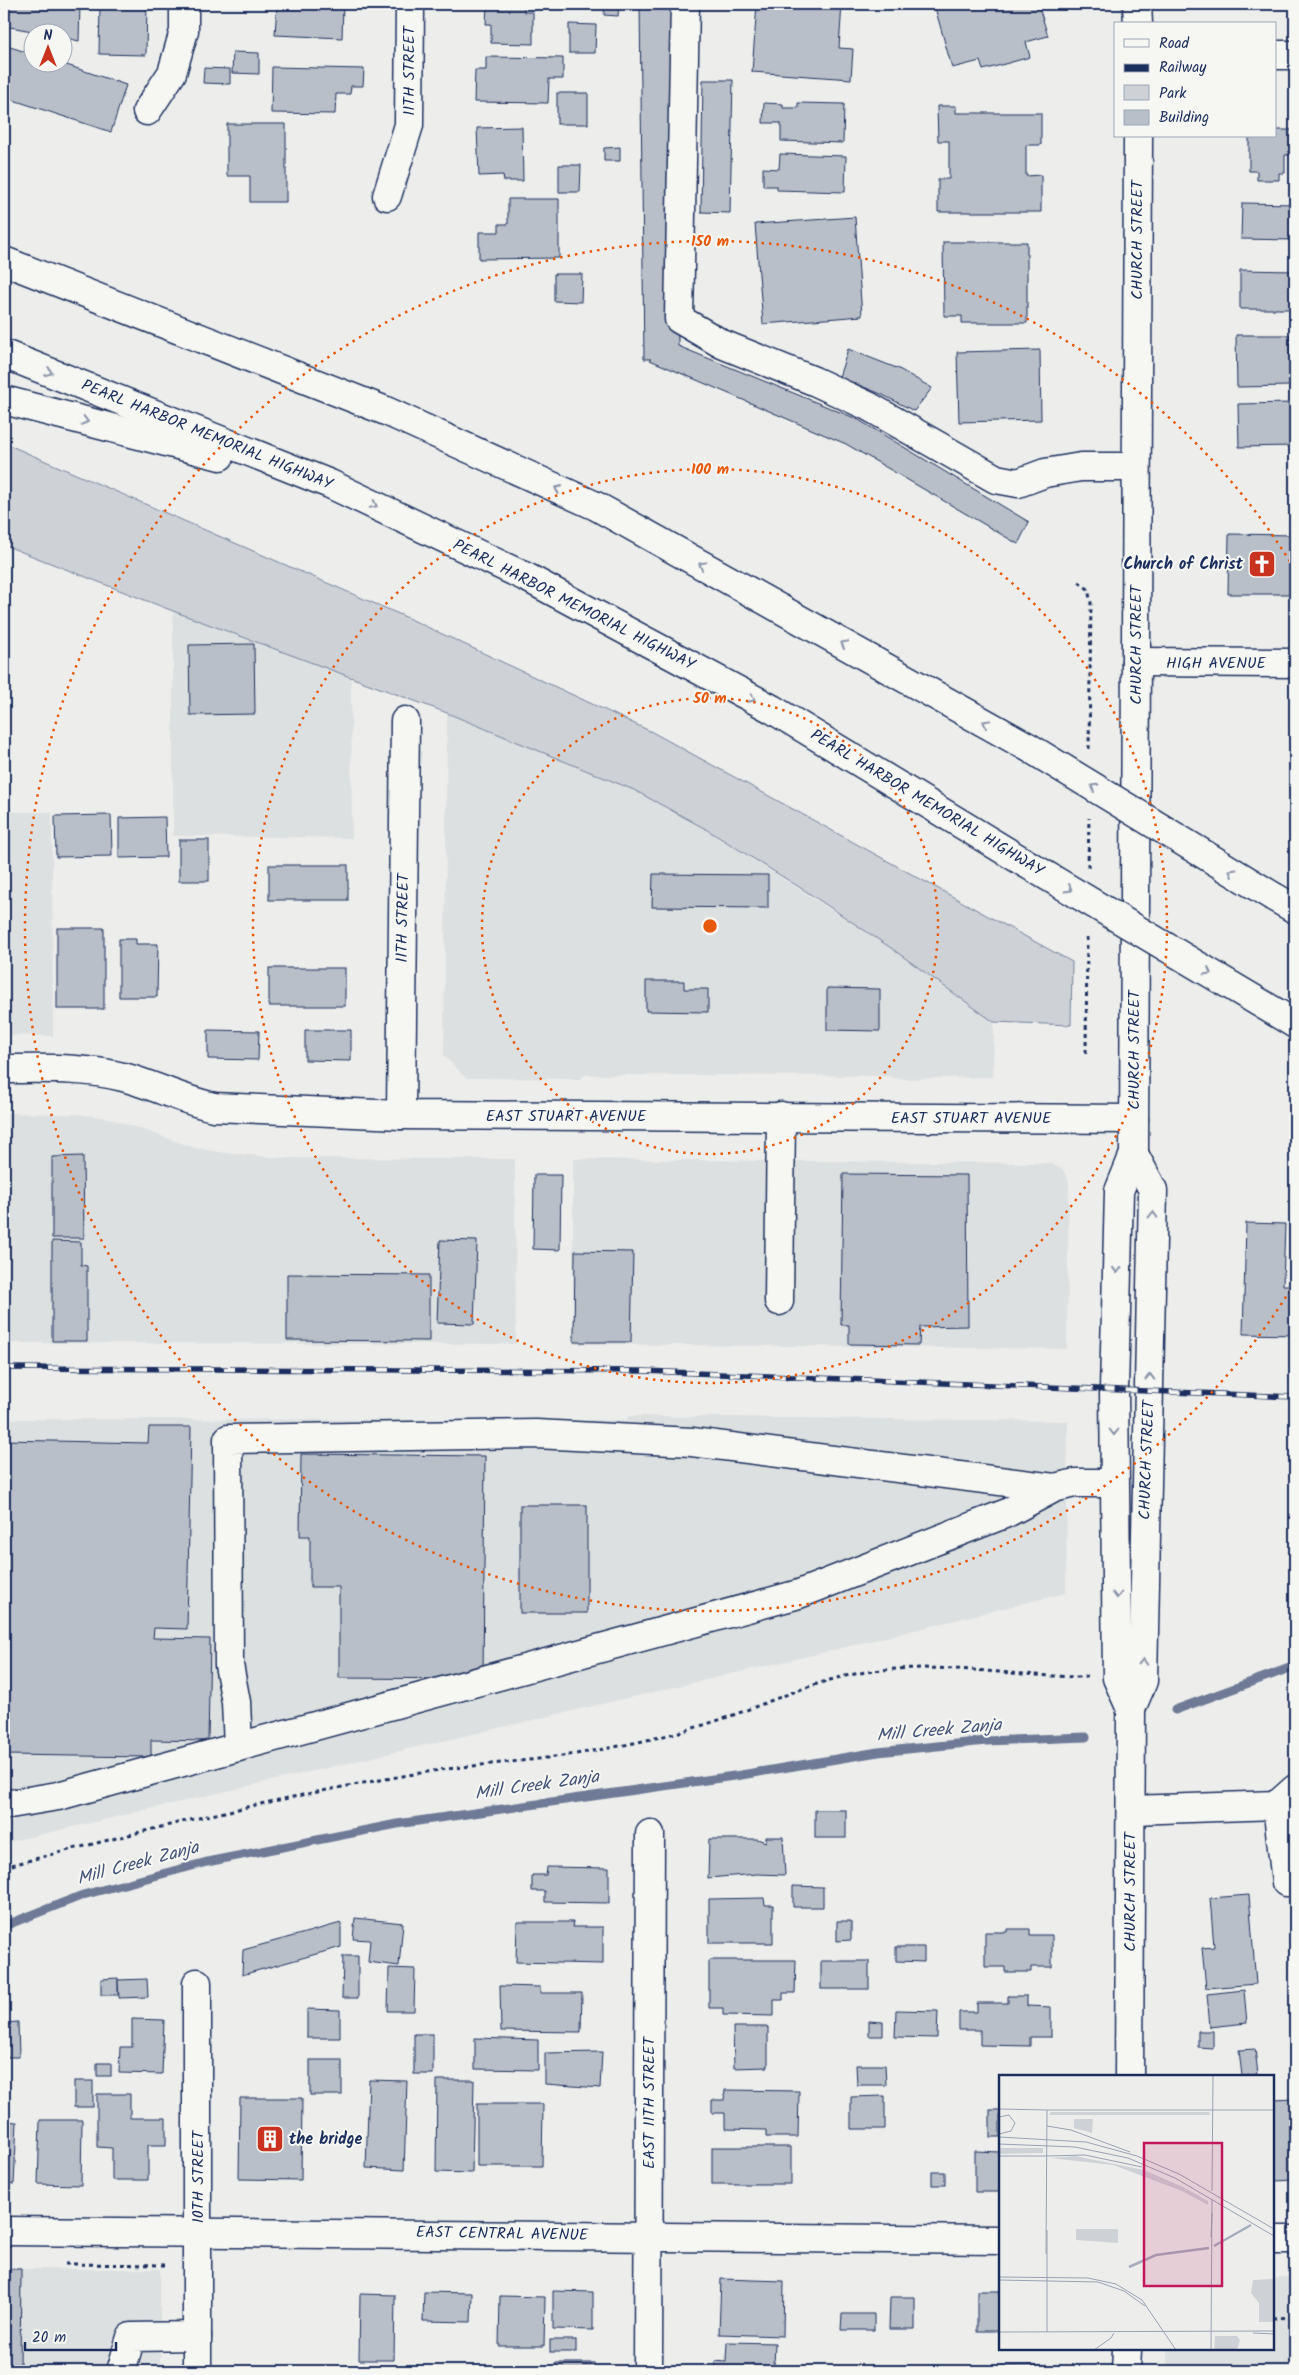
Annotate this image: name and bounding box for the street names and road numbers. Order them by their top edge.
street label: 11TH STREET [397,25,422,116]
street label: CHURCH STREET [1125,179,1150,300]
street label: PEARL HARBOR MEMORIAL HIGHWAY [78,373,337,497]
street label: PEARL HARBOR MEMORIAL HIGHWAY [448,533,700,678]
street label: CHURCH STREET [1124,584,1149,705]
street label: HIGH AVENUE [1166,651,1267,676]
street label: PEARL HARBOR MEMORIAL HIGHWAY [805,723,1049,883]
street label: 11TH STREET [390,872,416,963]
street label: CHURCH STREET [1122,989,1147,1110]
street label: EAST STUART AVENUE [486,1104,647,1129]
street label: EAST STUART AVENUE [891,1106,1052,1131]
street label: CHURCH STREET [1132,1398,1162,1520]
street label: CHURCH STREET [1118,1831,1143,1952]
street label: EAST 11TH STREET [637,2036,662,2169]
street label: 10TH STREET [186,2129,211,2223]
street label: EAST CENTRAL AVENUE [416,2220,589,2248]

